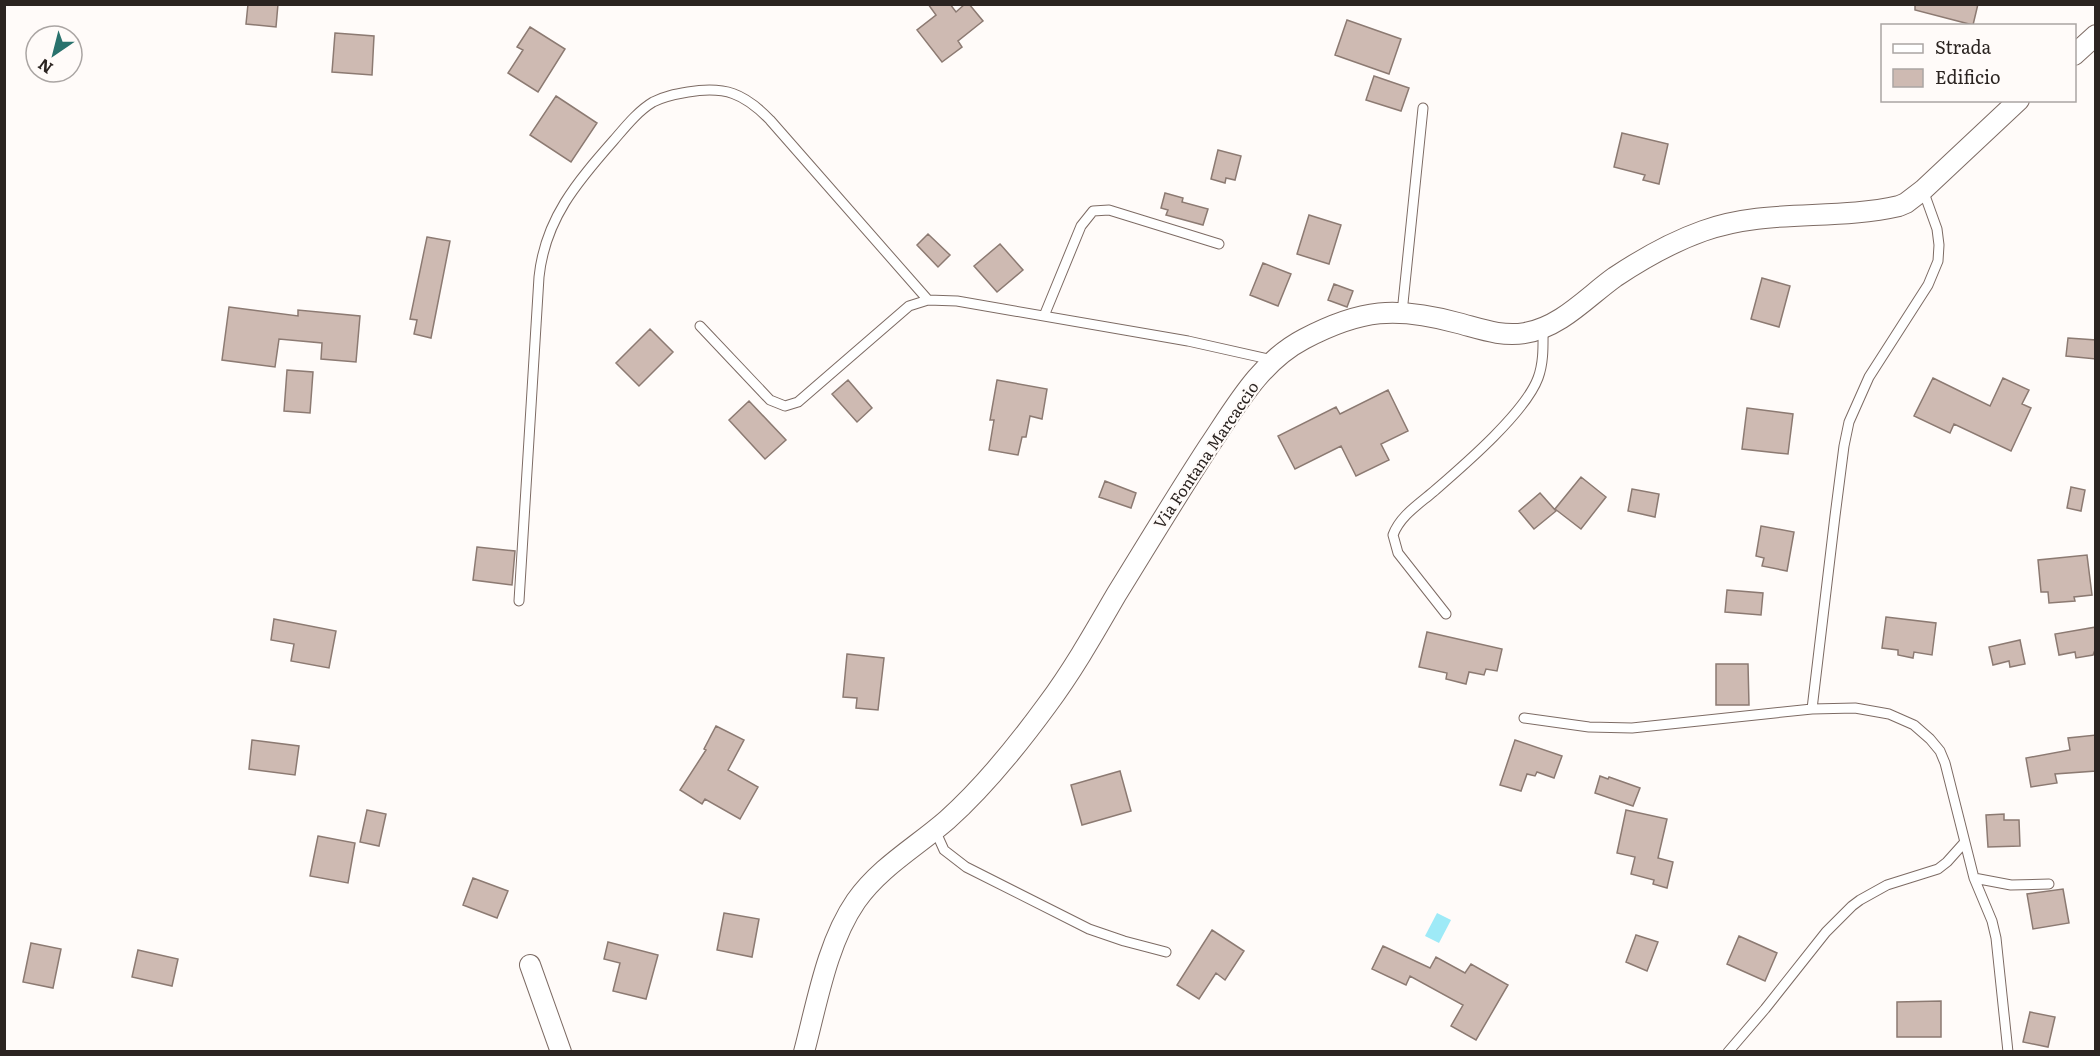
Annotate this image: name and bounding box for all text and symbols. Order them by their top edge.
north arrow [24,24,84,84]
legend [1881,24,2076,102]
text: Strada [1935,33,1992,60]
text: N [32,53,57,81]
text: Edificio [1935,63,2001,90]
street label: Via Fontana Marcaccio [1147,376,1264,533]

